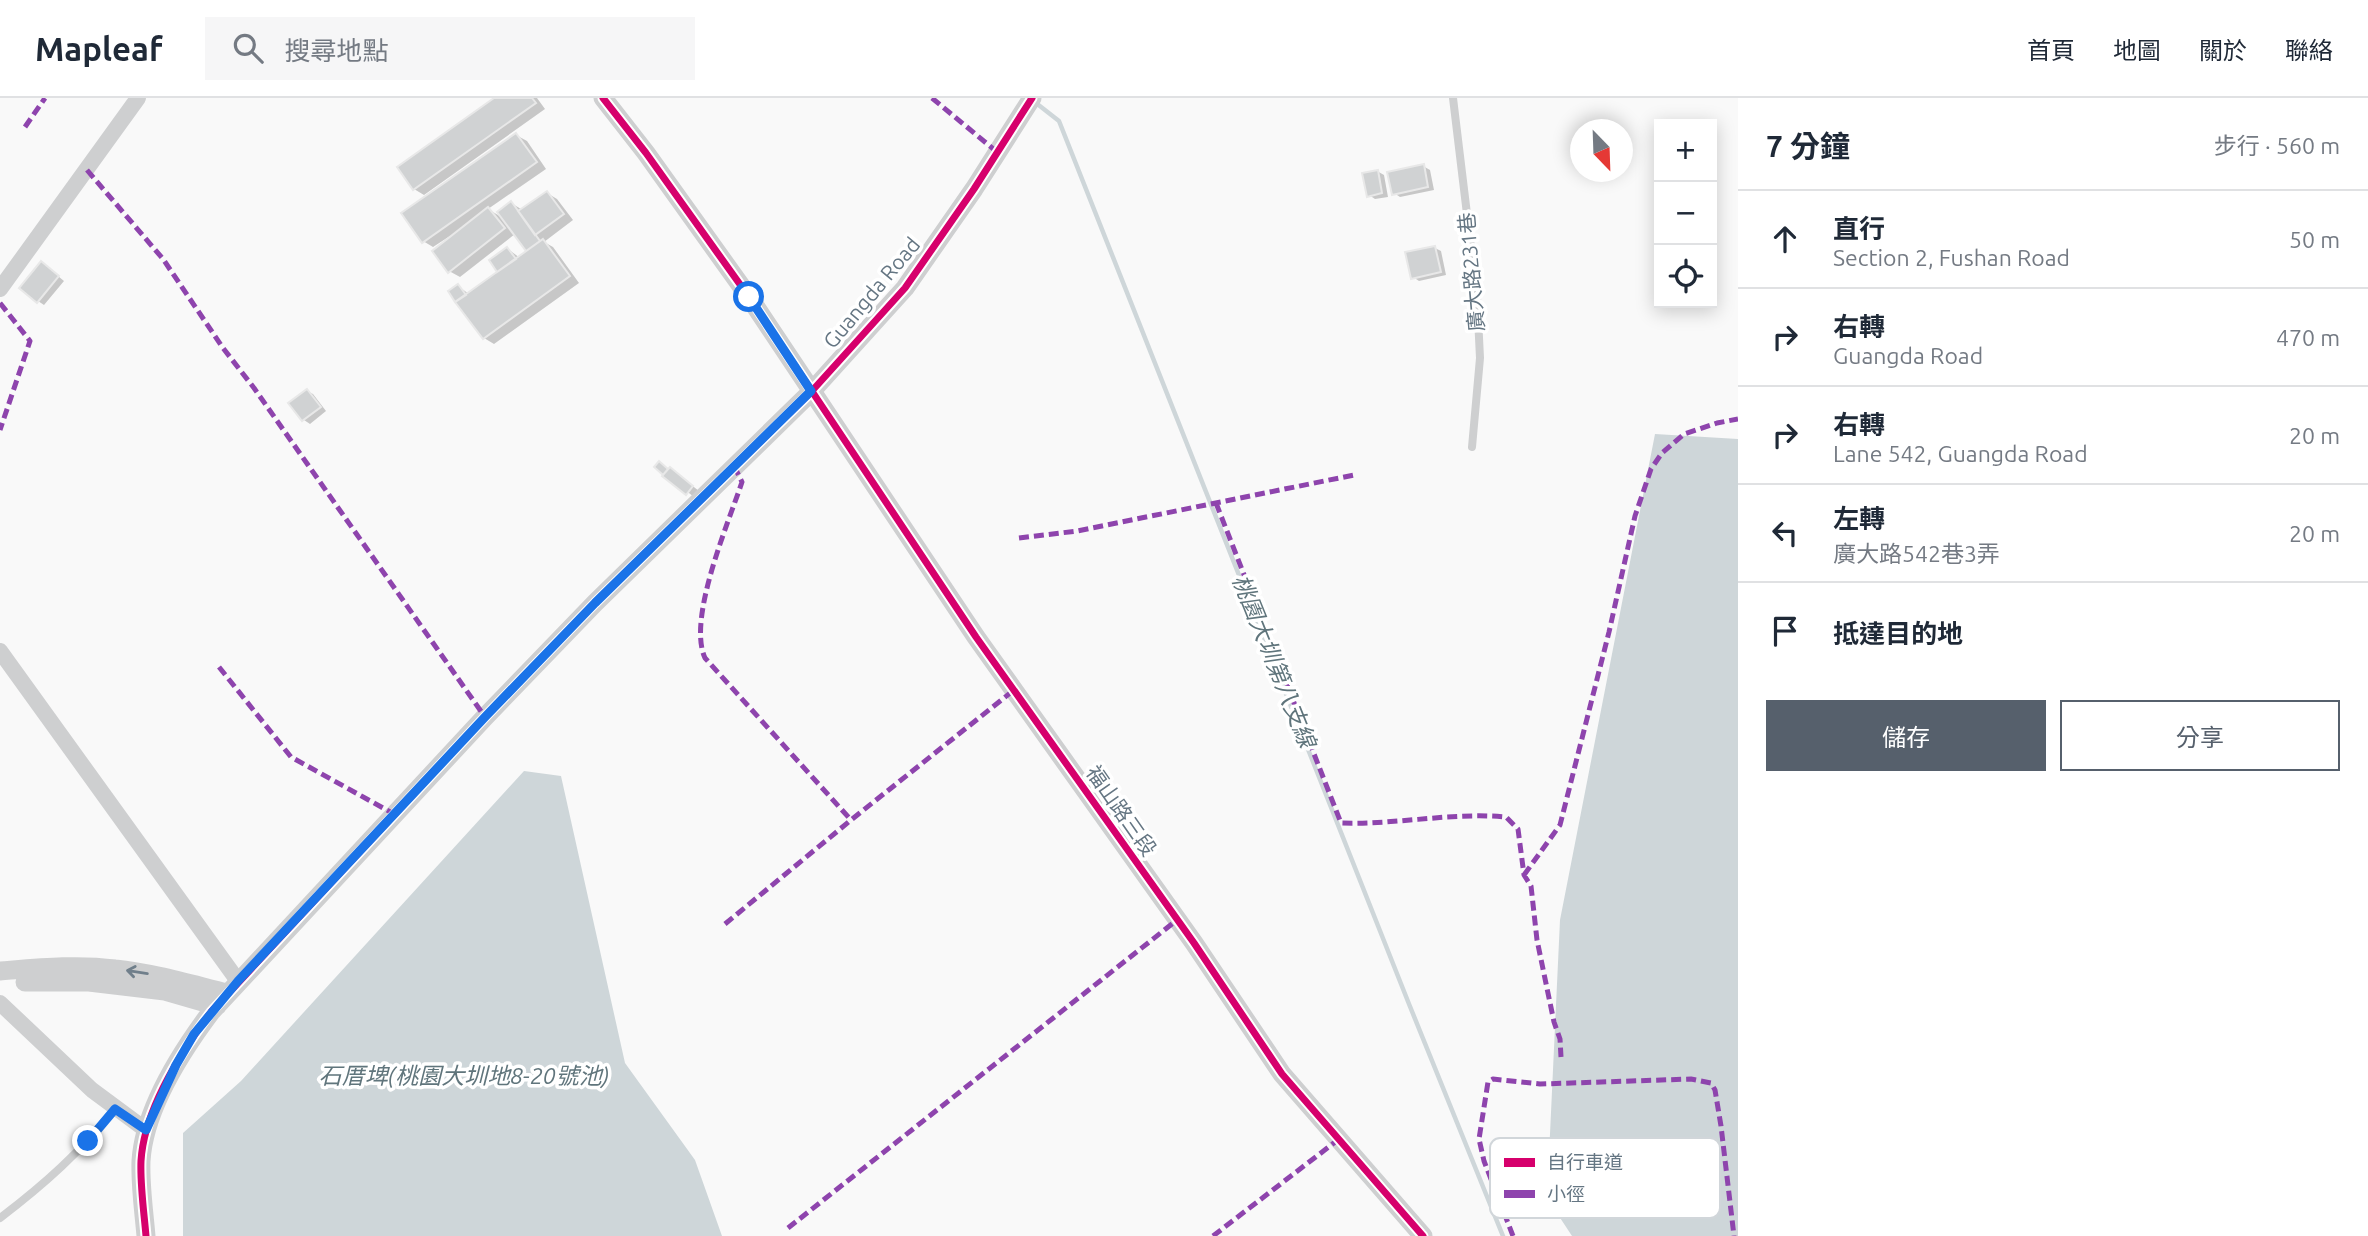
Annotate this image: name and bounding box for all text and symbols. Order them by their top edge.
search box [205,17,695,80]
icon: search [229,29,267,67]
text: Mapleaf [35,30,163,67]
text: 搜尋地點 [285,36,389,65]
text: 首頁 [2027,37,2075,64]
text: 地圖 [2113,37,2161,64]
text: 關於 [2199,37,2247,64]
text: 聯絡 [2285,37,2333,64]
north arrow [1570,119,1633,182]
map controls [1654,119,1717,308]
button: + [1654,119,1717,182]
text: 7 分鐘 [1766,129,1850,163]
text: 步行 · 560 m [2214,133,2340,158]
button: − [1654,182,1717,245]
street label: 廣大路231巷 [1454,211,1488,333]
text: 直行 [1833,214,1885,243]
icon: ahead [1766,220,1804,258]
text: 50 m [2289,227,2340,252]
street label: Guangda Road [818,232,924,353]
button: locate [1654,245,1717,308]
text: Section 2, Fushan Road [1833,245,2070,270]
route start [733,281,764,312]
text: 右轉 [1833,312,1885,341]
icon: right [1766,318,1804,356]
text: 470 m [2276,325,2340,350]
text: Guangda Road [1833,343,1983,368]
text: 右轉 [1833,410,1885,439]
icon: right [1766,416,1804,454]
text: 20 m [2289,423,2340,448]
text: Lane 542, Guangda Road [1833,441,2088,466]
text: 左轉 [1833,504,1885,533]
icon: left [1766,514,1804,552]
text: 20 m [2289,521,2340,546]
text: 廣大路542巷3弄 [1833,541,2000,566]
water label: 桃園大圳第八支線 [1228,571,1322,754]
icon: arrive [1766,612,1804,650]
text: 抵達目的地 [1833,619,1963,648]
button: 儲存 [1766,700,2046,771]
button: 分享 [2060,700,2340,771]
street label: 福山路三段 [1082,761,1162,860]
one-way arrow [126,965,149,978]
water label: 石厝埤(桃園大圳地8-20號池) [319,1063,609,1089]
route end [72,1125,103,1156]
legend [1490,1138,1720,1218]
text: 自行車道 [1547,1151,1623,1173]
text: 小徑 [1547,1183,1585,1205]

